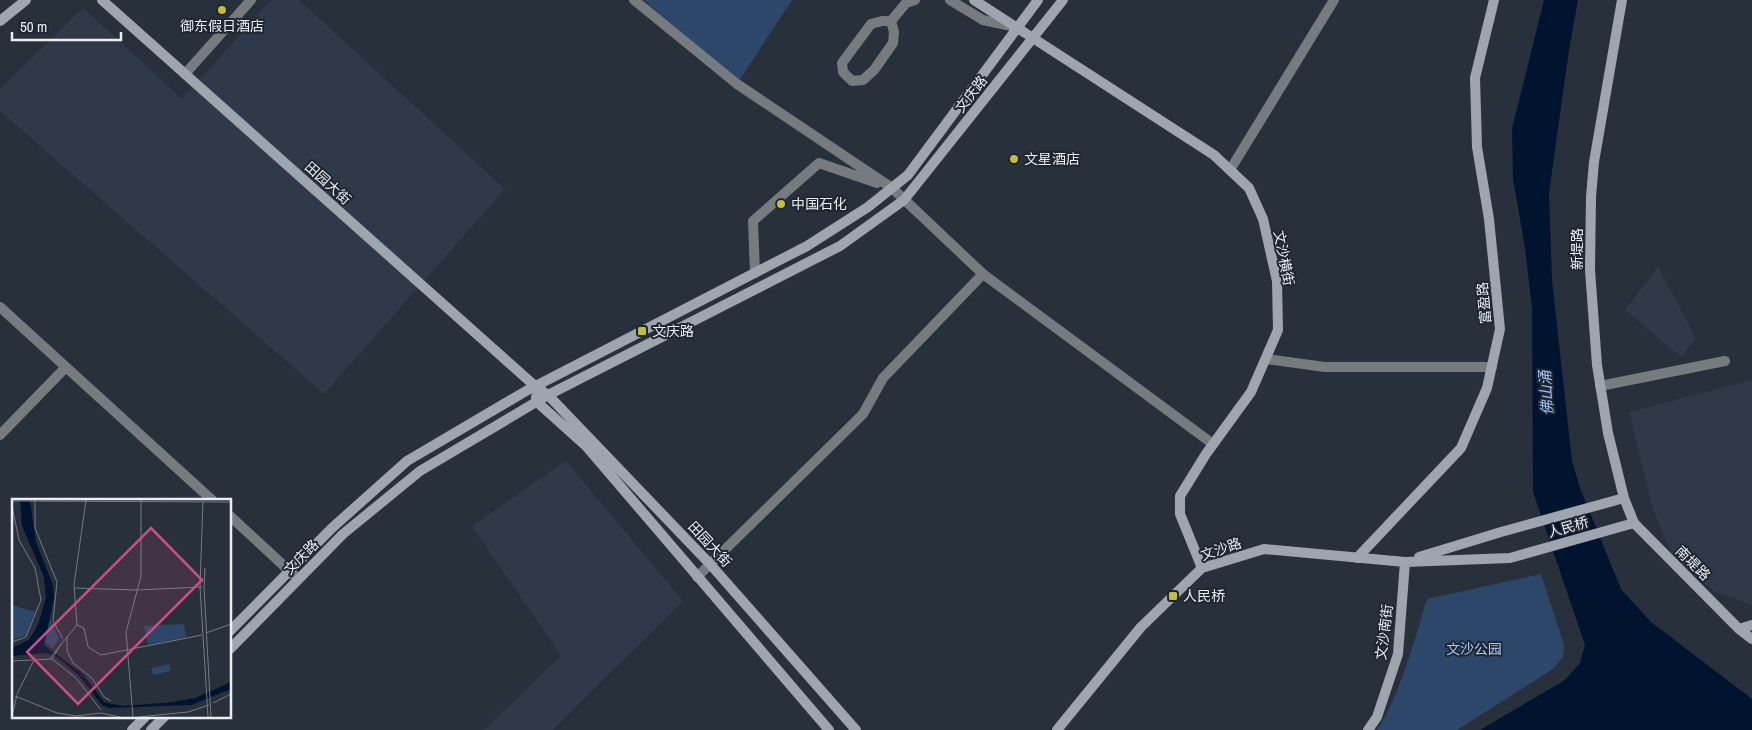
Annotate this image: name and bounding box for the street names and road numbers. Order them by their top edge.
street label: 文庆路 [951,72,991,116]
street label: 田园大街 [301,158,355,208]
street label: 新堤路 [1568,228,1586,270]
street label: 文沙横街 [1270,229,1298,287]
street label: 富盈路 [1473,281,1495,325]
street label: 人民桥 [1545,513,1591,541]
street label: 田园大街 [684,517,736,571]
street label: 文沙路 [1198,534,1244,564]
street label: 文庆路 [280,536,322,578]
street label: 南堤路 [1672,542,1714,584]
street label: 文沙南街 [1372,603,1396,661]

